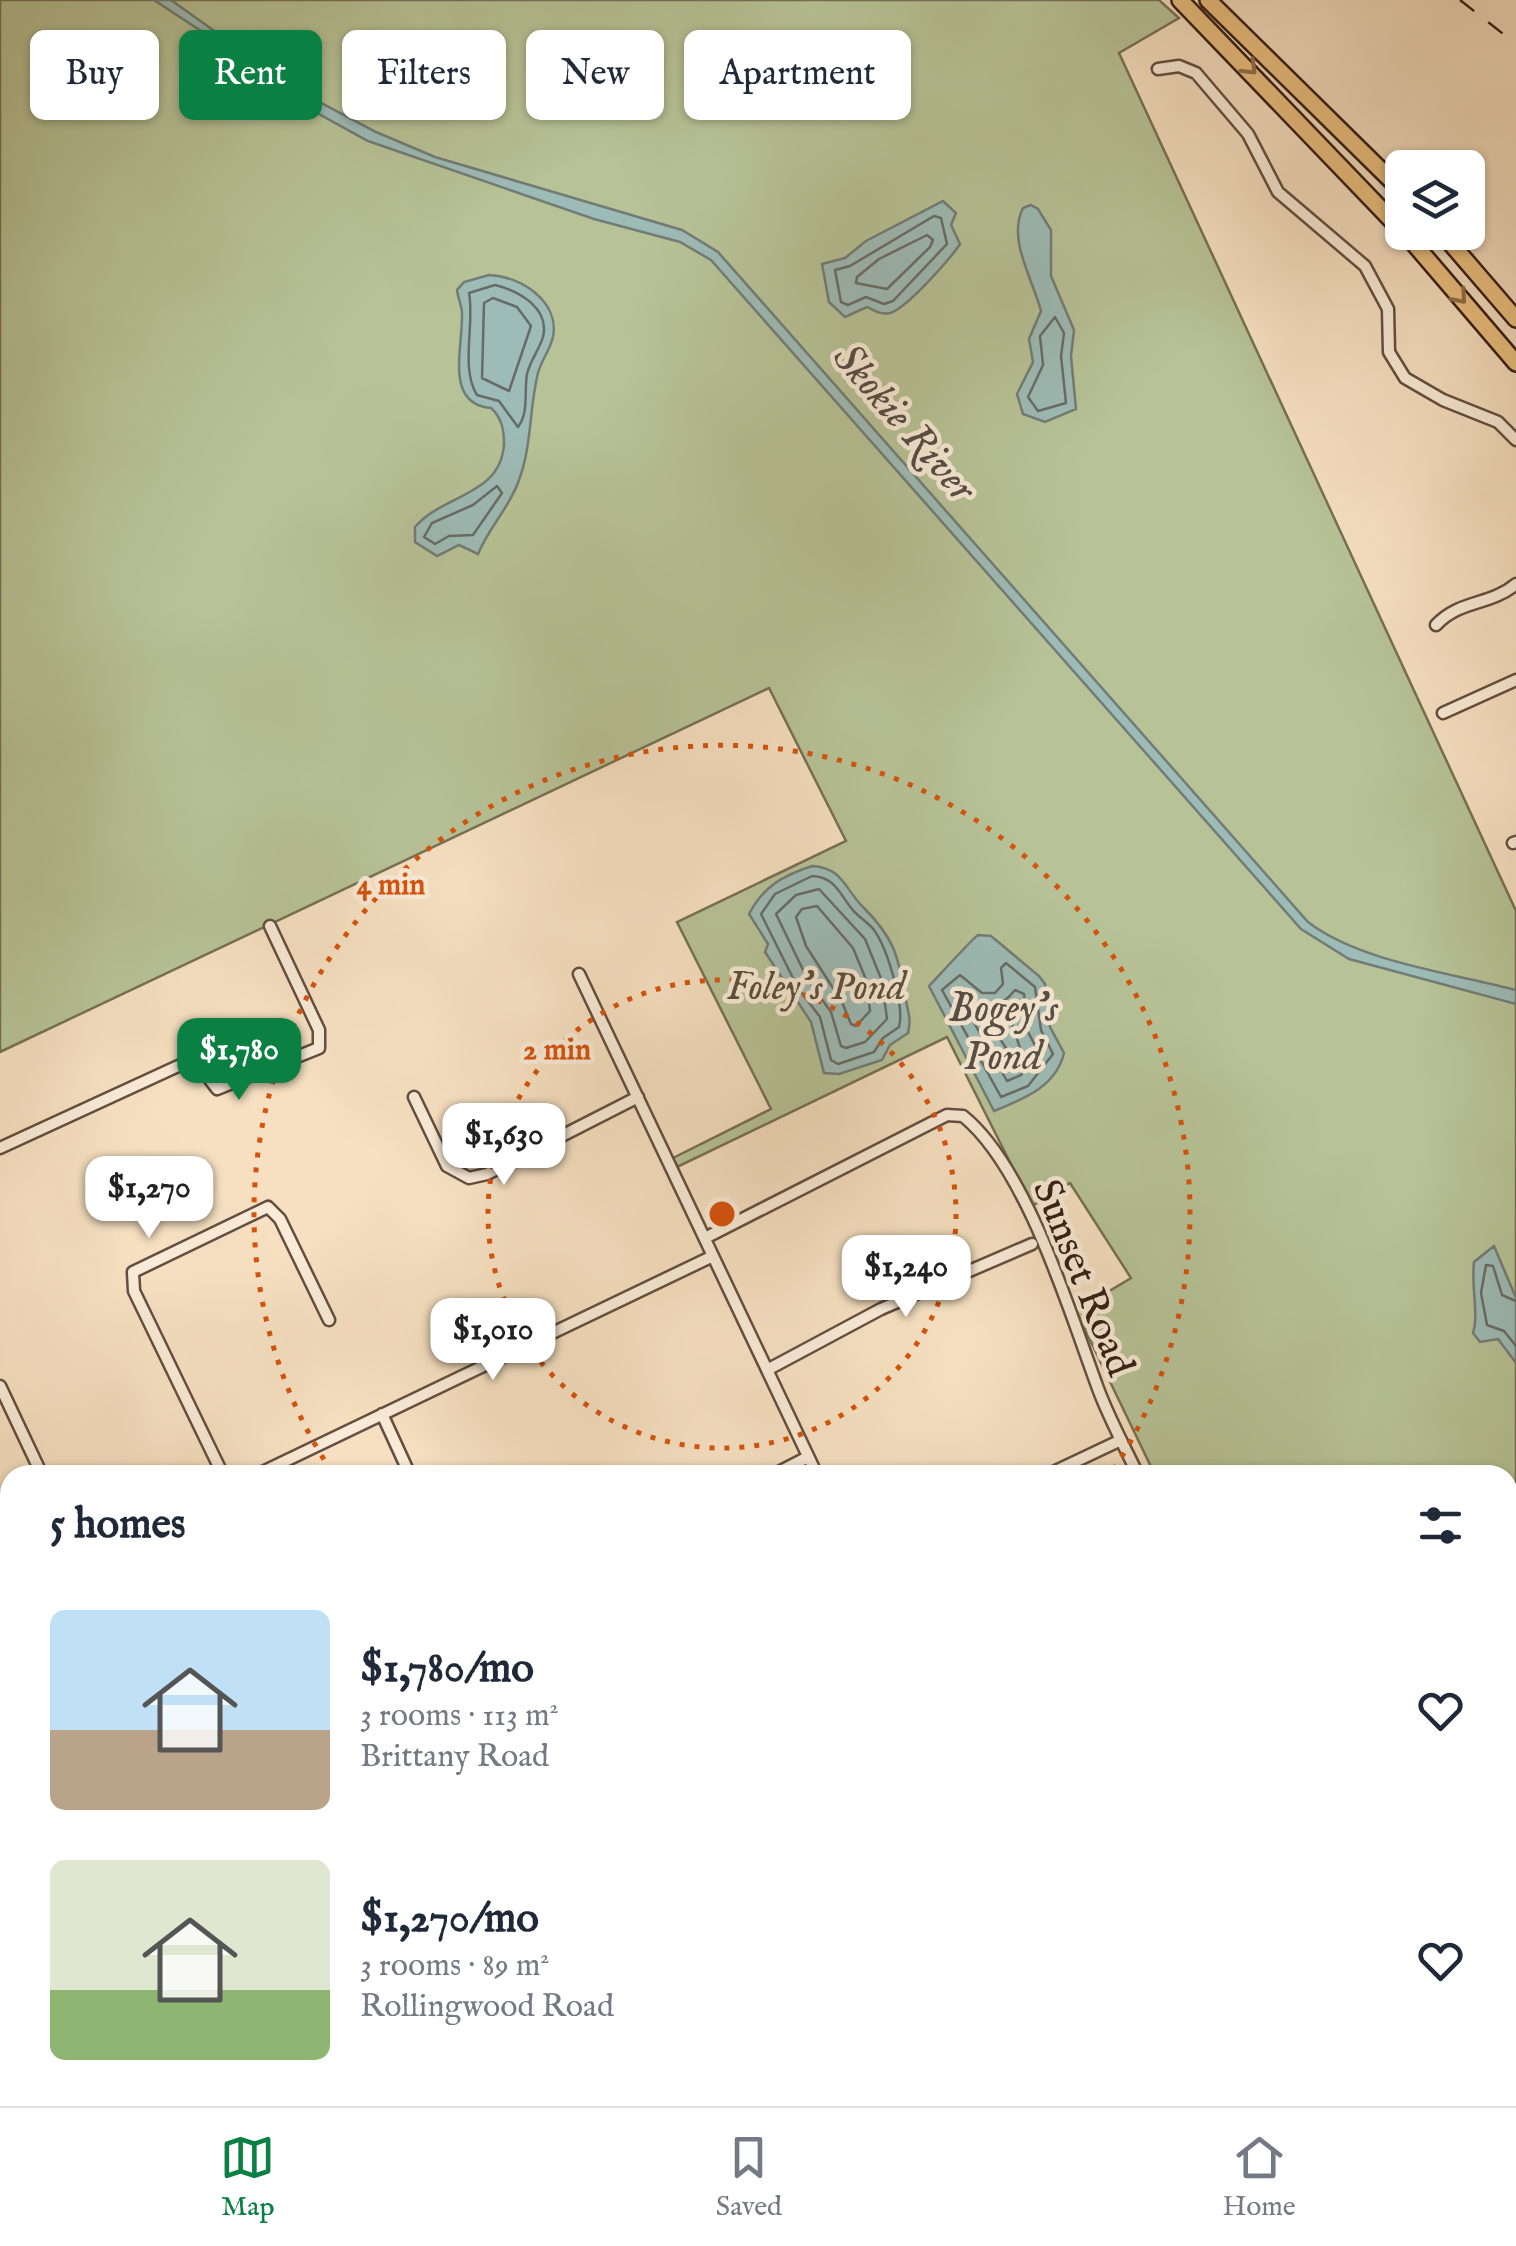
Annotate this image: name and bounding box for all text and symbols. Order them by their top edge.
chip: Buy [30,30,159,120]
chip: Rent [179,30,322,120]
chip: Filters [342,30,506,120]
chip: New [526,30,664,120]
chip: Apartment [684,30,911,120]
one-way arrow [1238,57,1256,75]
map controls [1385,150,1485,250]
button: layers [1385,150,1485,250]
one-way arrow [1449,285,1467,304]
water label: Skokie River [820,333,988,515]
text: 4 min [357,867,425,905]
park label: Foley’s Pond [727,963,908,1014]
water label: Bogey's Pond [948,983,1059,1084]
pin: $1,780 [158,1018,320,1103]
text: $1,780 [199,1030,279,1071]
text: 2 min [523,1032,591,1070]
pin: $1,630 [423,1103,585,1188]
text: $1,630 [464,1115,544,1156]
pin: $1,270 [68,1156,230,1241]
text: $1,270 [107,1168,191,1209]
street label: Sunset Road [1019,1172,1145,1385]
centre of rings [704,1196,740,1232]
pin: $1,240 [825,1235,987,1320]
text: $1,240 [864,1247,948,1288]
pin: $1,010 [412,1298,574,1383]
text: $1,010 [452,1310,534,1351]
icon: filters [1413,1498,1468,1553]
text: 5 homes [50,1499,186,1552]
text: $1,780/mo [360,1643,534,1696]
icon: home [130,1650,250,1770]
icon: heart [1413,1683,1468,1738]
text: 3 rooms · 113 m² [360,1696,559,1737]
text: Brittany Road [360,1737,549,1778]
text: $1,270/mo [360,1893,539,1946]
icon: home [130,1900,250,2020]
icon: heart [1413,1933,1468,1988]
text: 3 rooms · 89 m² [360,1946,549,1987]
text: Rollingwood Road [360,1987,614,2028]
tab: Map [220,2130,275,2225]
tab: Saved [716,2130,782,2225]
tab: Home [1223,2130,1296,2225]

